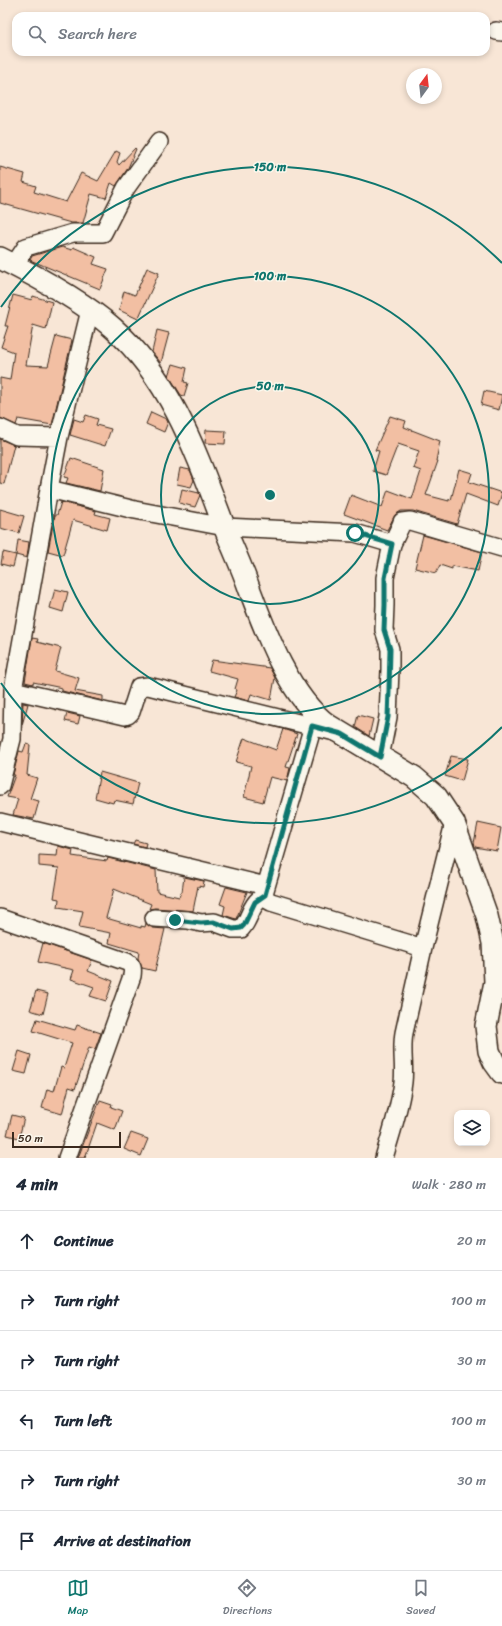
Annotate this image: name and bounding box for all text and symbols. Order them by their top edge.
search box [12,12,490,56]
text: Search here [58,21,137,47]
icon: search [26,23,48,45]
north arrow [406,68,442,104]
text: 150 m [254,156,287,178]
text: 100 m [254,265,287,287]
text: 50 m [256,375,284,397]
centre of rings [263,488,277,502]
route start [346,524,364,542]
route end [166,911,184,929]
map controls [454,1110,490,1146]
button: layers [454,1110,490,1146]
text: 50 m [18,1129,43,1148]
scale bar [12,1130,121,1149]
text: 4 min [16,1169,58,1199]
text: Walk · 280 m [412,1173,486,1196]
text: Continue [54,1228,114,1254]
text: 20 m [457,1229,486,1252]
icon: ahead [16,1230,38,1252]
text: Turn right [54,1288,119,1314]
text: 100 m [451,1289,486,1312]
icon: right [16,1290,38,1312]
text: Turn right [54,1348,119,1374]
text: 30 m [457,1349,486,1372]
icon: right [16,1350,38,1372]
text: Turn left [54,1408,112,1434]
text: 100 m [451,1409,486,1432]
icon: left [16,1410,38,1432]
text: Turn right [54,1468,119,1494]
text: 30 m [457,1469,486,1492]
icon: right [16,1470,38,1492]
text: Arrive at destination [54,1528,191,1554]
icon: arrive [16,1530,38,1552]
tab: Map [67,1577,89,1620]
tab: Directions [223,1577,272,1620]
tab: Saved [406,1577,435,1620]

